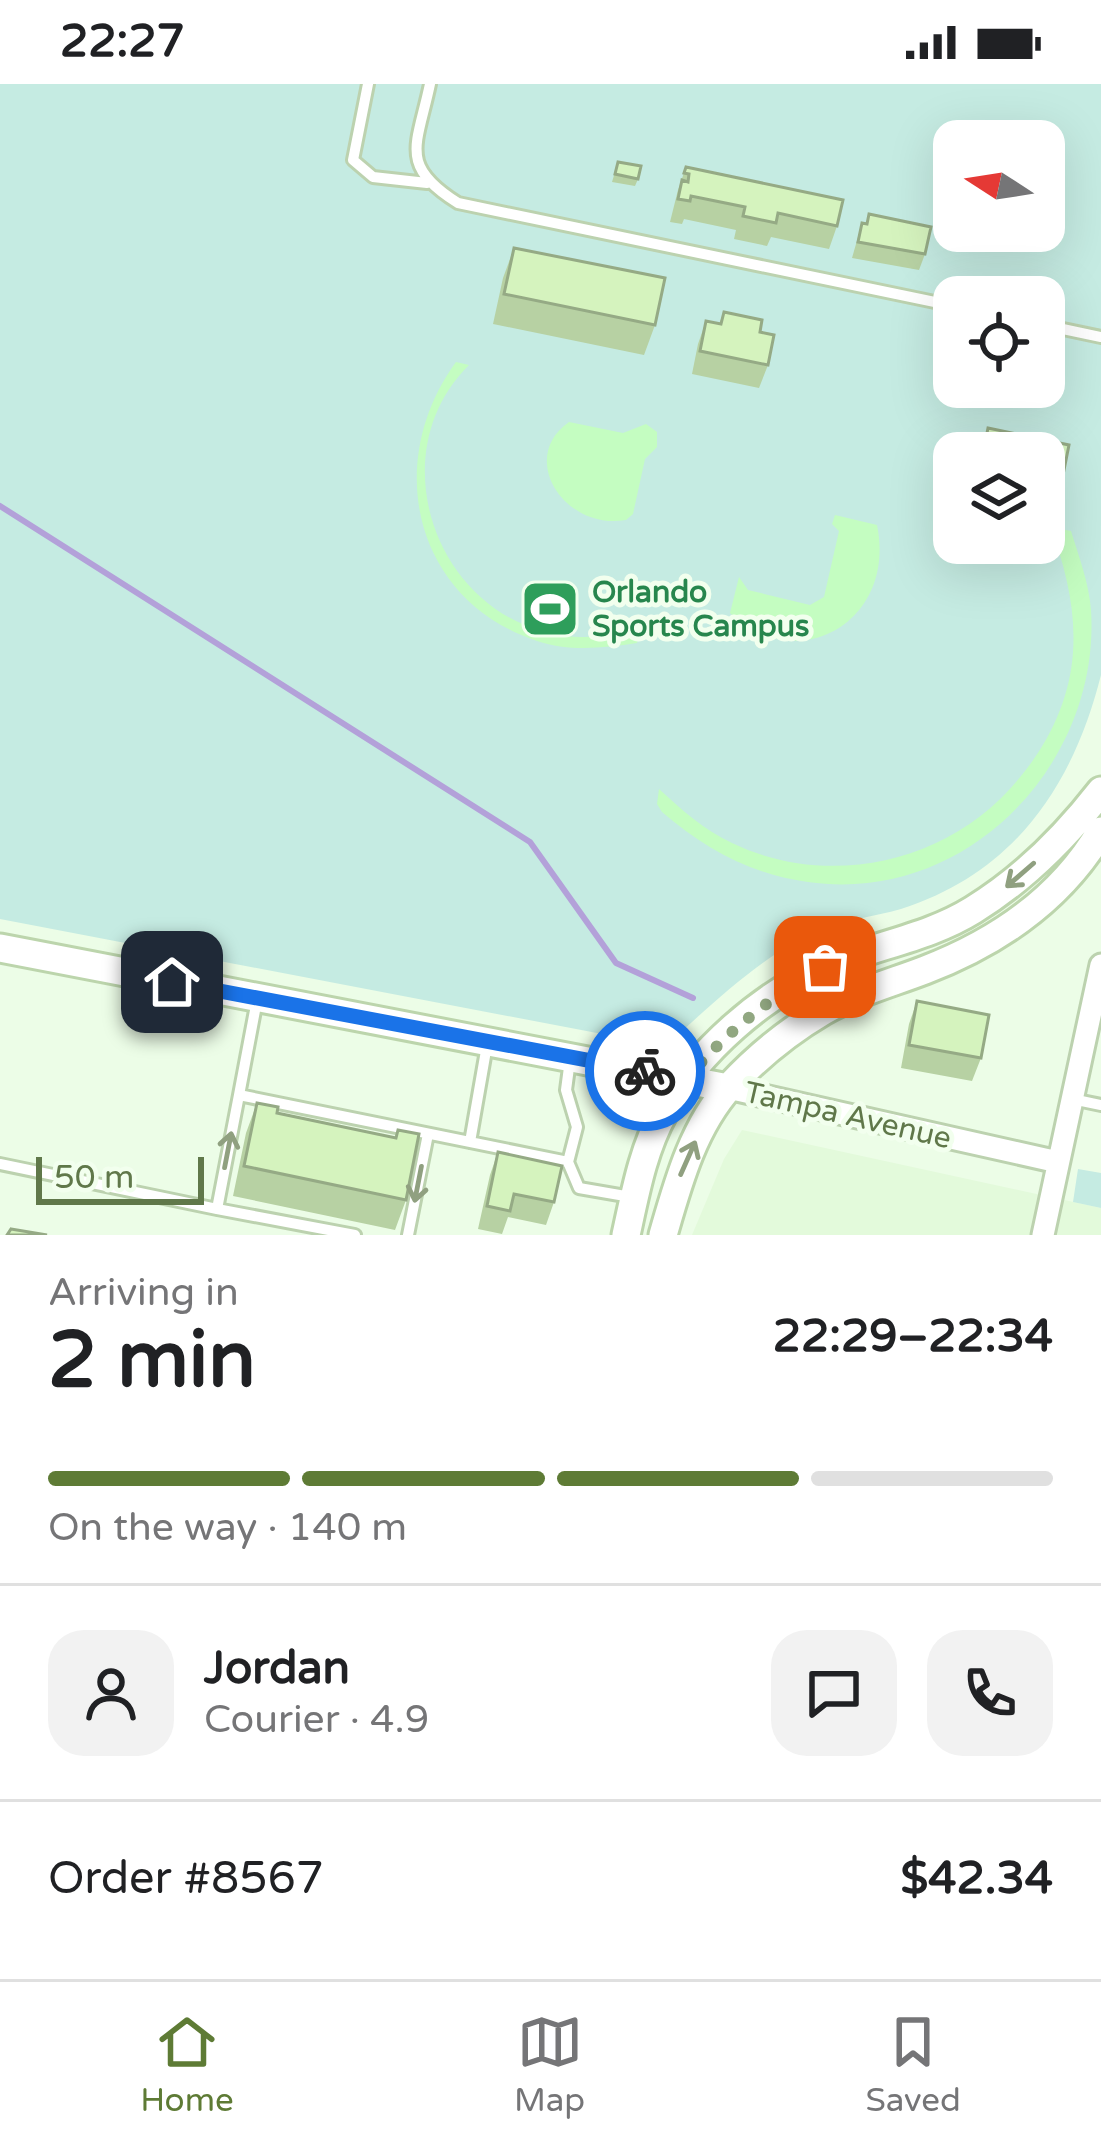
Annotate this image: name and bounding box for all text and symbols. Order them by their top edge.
text: 22:27 [60,15,185,69]
north arrow [933,120,1065,252]
map controls [933,120,1065,564]
button: locate [933,276,1065,408]
button: layers [933,432,1065,564]
place label: Orlando Sports Campus [592,574,809,645]
sports icon: Orlando Sports Campus [519,578,581,640]
one-way arrow [1005,861,1036,888]
pin [774,916,876,1018]
pin [121,931,223,1033]
icon: bag [792,934,858,1000]
icon: home [139,949,205,1015]
courier [585,1011,705,1131]
icon: bike [612,1038,678,1104]
street label: Tampa Avenue [741,1074,955,1157]
one-way arrow [218,1131,241,1169]
one-way arrow [679,1141,701,1177]
scale bar [36,1151,204,1204]
text: 50 m [54,1158,134,1197]
one-way arrow [406,1164,428,1203]
text: Arriving in [48,1269,239,1316]
text: 22:29–22:34 [773,1310,1053,1364]
text: 2 min [48,1314,256,1408]
text: On the way · 140 m [48,1504,407,1551]
button: person [48,1630,174,1756]
button: chat [771,1630,897,1756]
button: phone [927,1630,1053,1756]
text: Jordan [204,1642,350,1696]
text: Courier · 4.9 [204,1696,429,1743]
text: Order #8567 [48,1852,324,1906]
text: $42.34 [901,1852,1053,1906]
tab: Home [140,2009,234,2120]
tab: Map [514,2009,585,2120]
tab: Saved [865,2009,961,2120]

